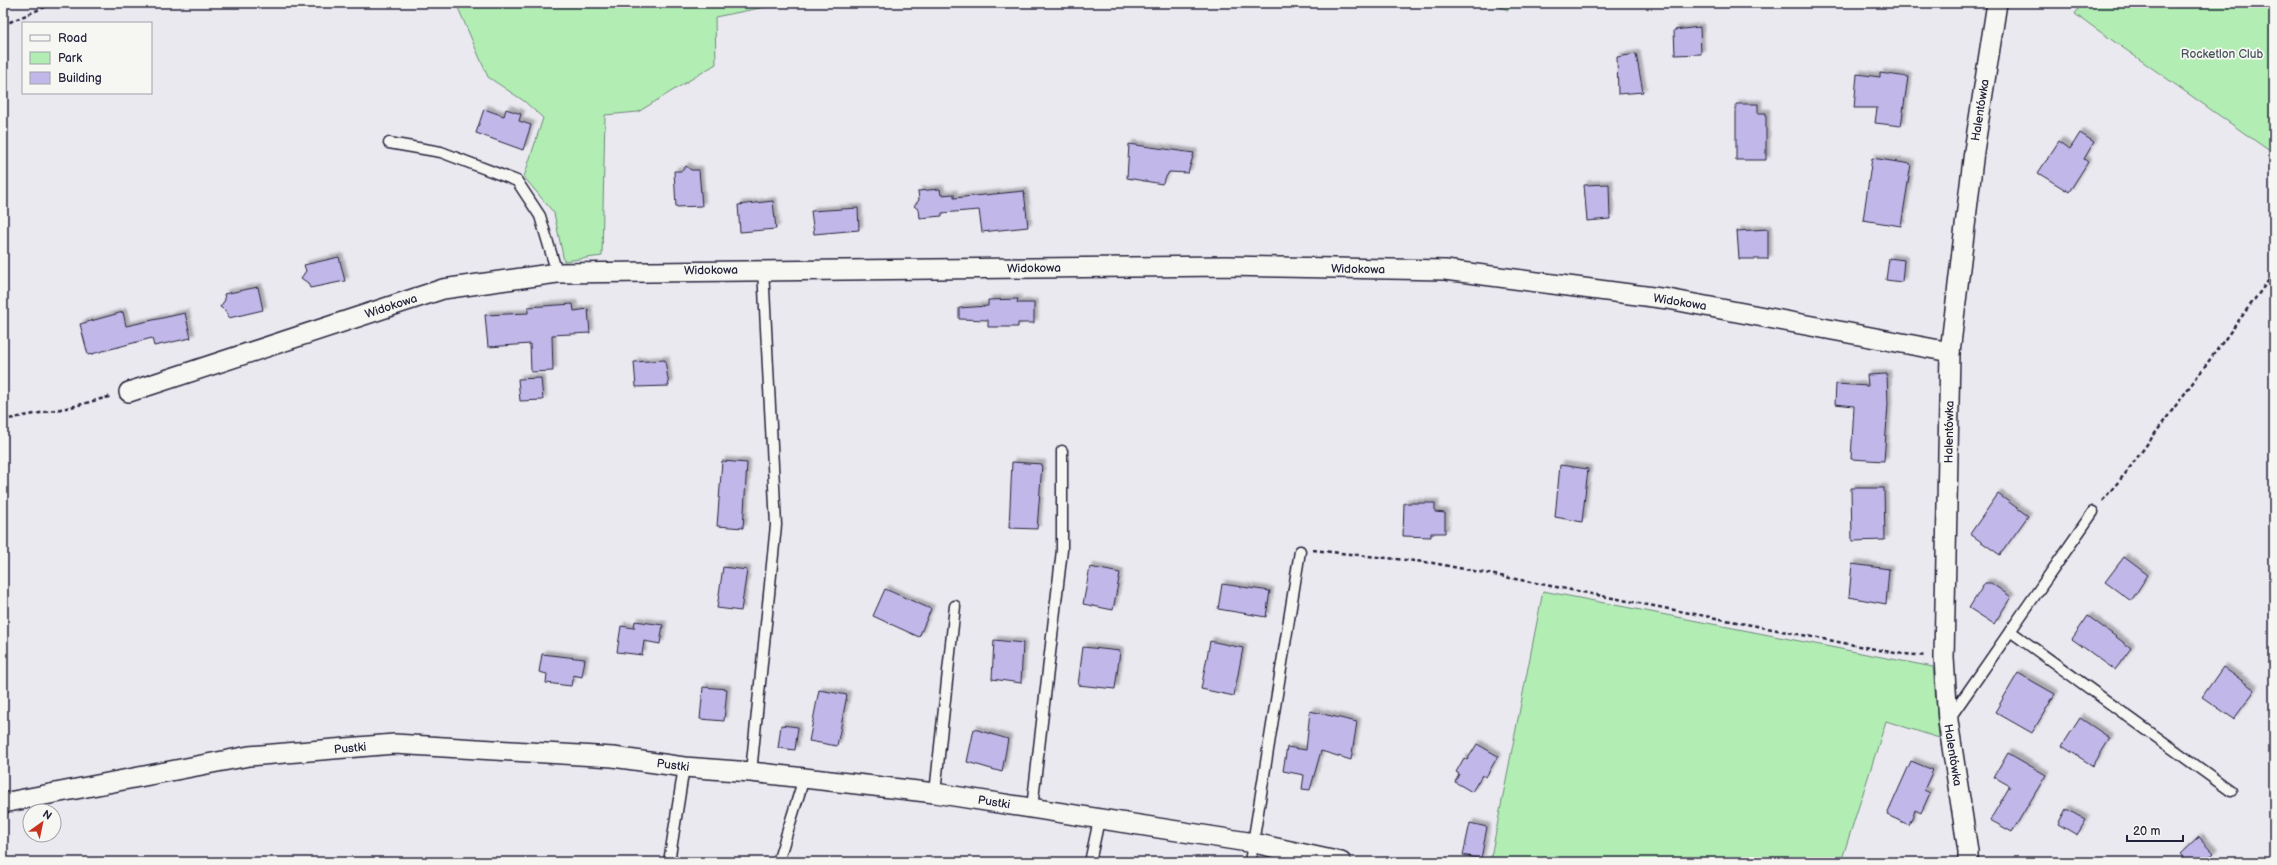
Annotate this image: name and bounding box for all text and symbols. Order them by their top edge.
legend [22,22,152,94]
text: Road [58,31,87,46]
park label: Rocketlon Club [2181,47,2263,62]
text: Park [58,51,82,66]
text: Building [58,71,102,86]
street label: Halentówka [1968,78,1993,142]
street label: Widokowa [1007,261,1061,276]
street label: Widokowa [1331,262,1385,277]
street label: Widokowa [684,263,738,278]
street label: Widokowa [363,291,419,322]
street label: Widokowa [1652,291,1708,314]
street label: Halentówka [1941,400,1958,463]
street label: Halentówka [1940,723,1965,787]
street label: Pustki [333,740,367,757]
street label: Pustki [656,756,690,775]
street label: Pustki [977,793,1011,812]
north arrow [22,803,62,843]
text: N [40,807,54,823]
scale bar [2127,817,2183,843]
text: 20 m [2133,824,2160,839]

